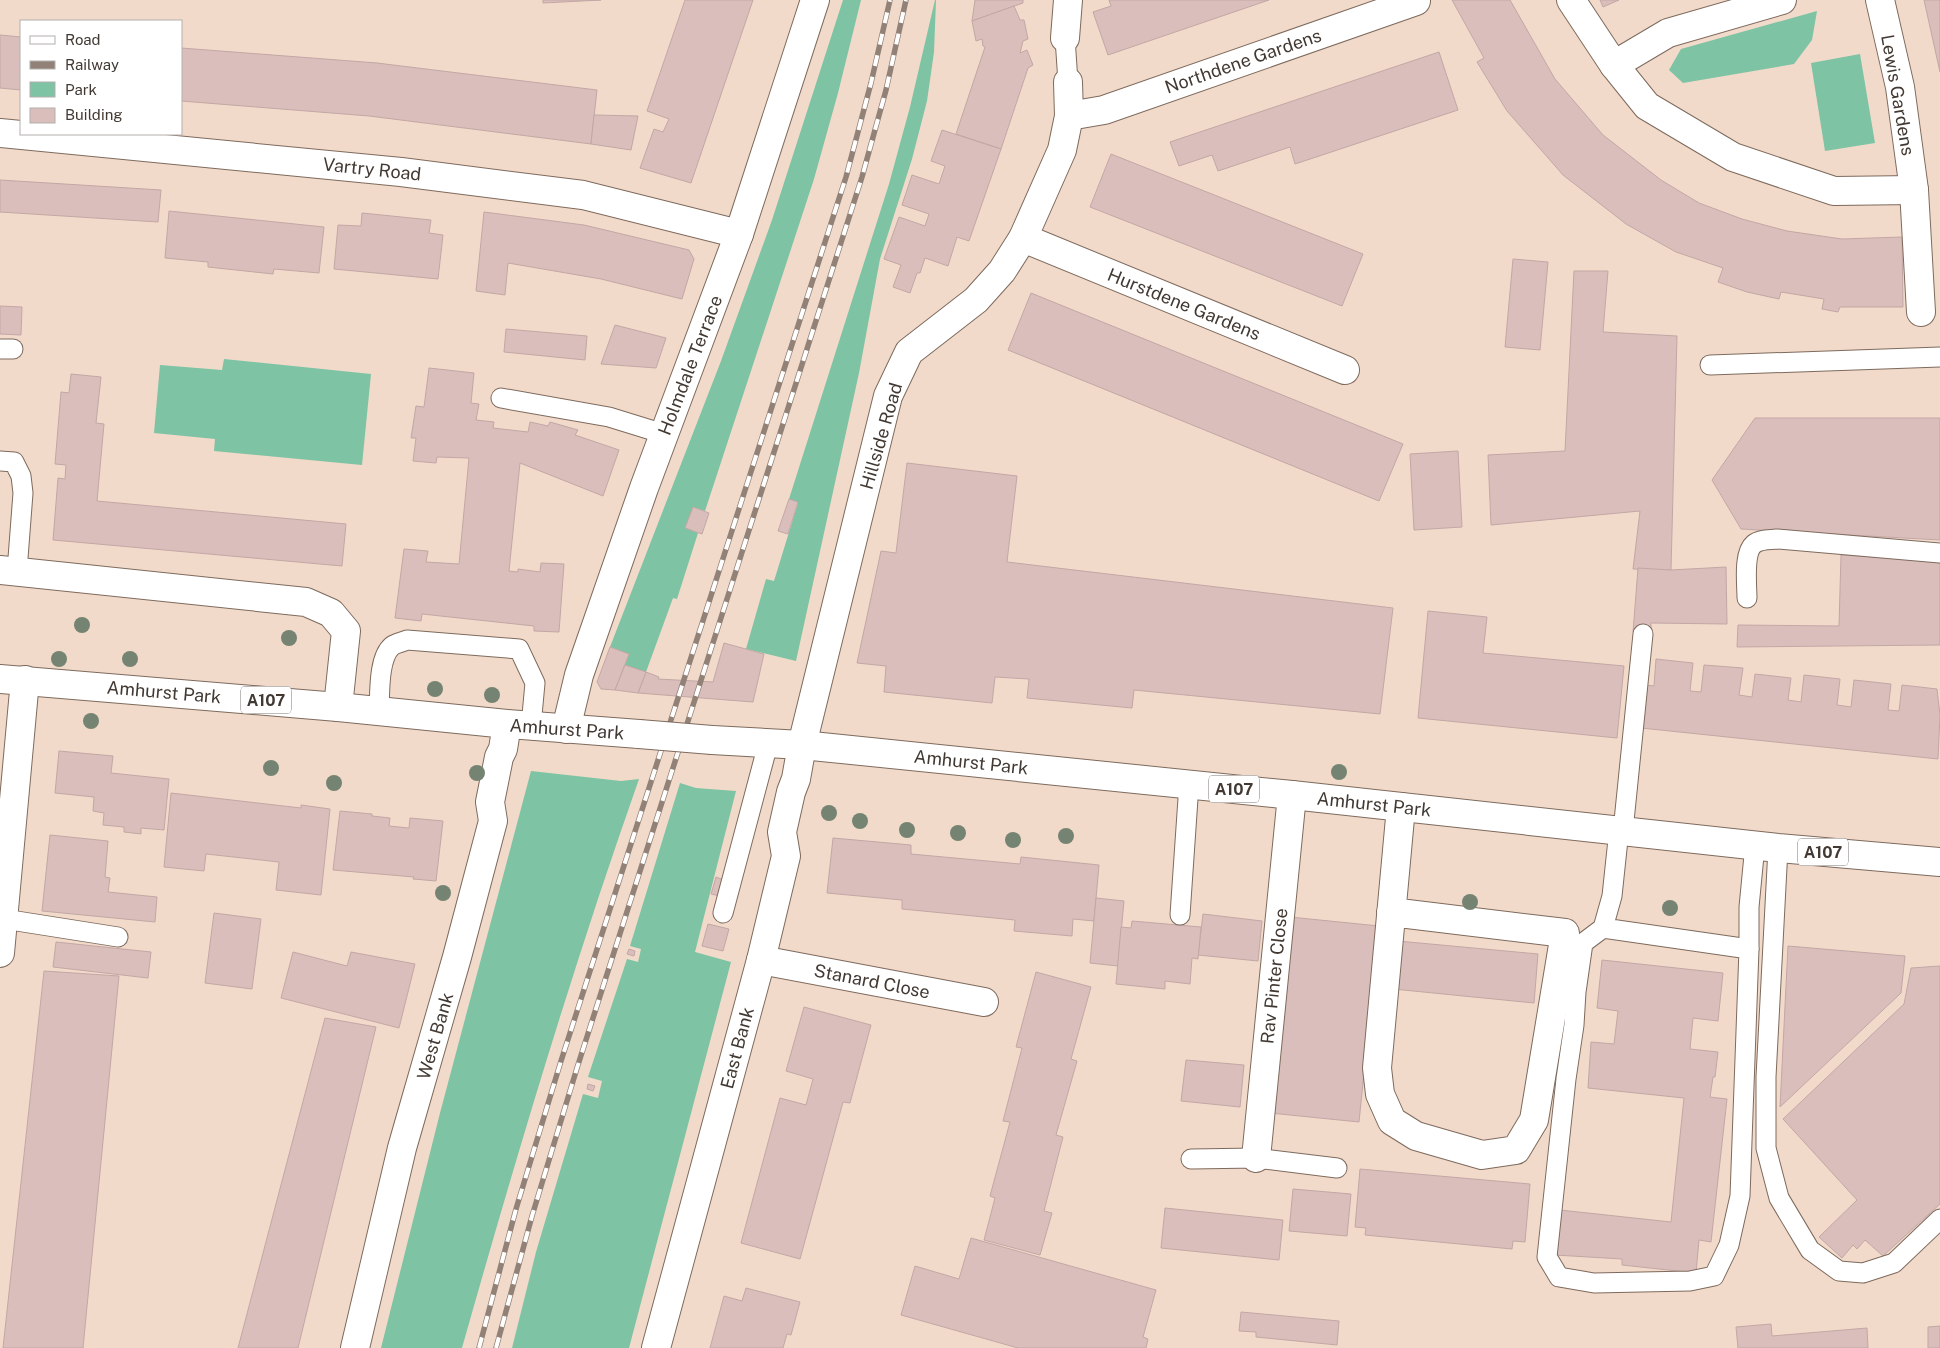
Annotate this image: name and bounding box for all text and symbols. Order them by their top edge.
legend [20,20,182,135]
street label: Northdene Gardens [1162,24,1324,98]
text: Road [65,31,101,48]
street label: Lewis Gardens [1877,33,1919,157]
text: Railway [65,56,119,73]
text: Park [65,81,97,98]
text: Building [65,106,123,123]
street label: Vartry Road [322,153,422,185]
street label: Hurstdene Gardens [1104,264,1264,344]
street label: Holmdale Terrace [654,292,726,438]
street label: Hillside Road [856,380,906,492]
street label: Amhurst Park [106,677,222,707]
road number: A107 [241,686,291,714]
street label: Amhurst Park [509,715,625,743]
street label: Amhurst Park [913,746,1029,778]
road number: A107 [1209,776,1259,802]
street label: Amhurst Park [1316,788,1432,820]
road number: A107 [1798,839,1848,866]
street label: Rav Pinter Close [1256,907,1292,1045]
street label: Stanard Close [812,959,932,1003]
street label: West Bank [413,990,457,1082]
street label: East Bank [716,1005,758,1091]

